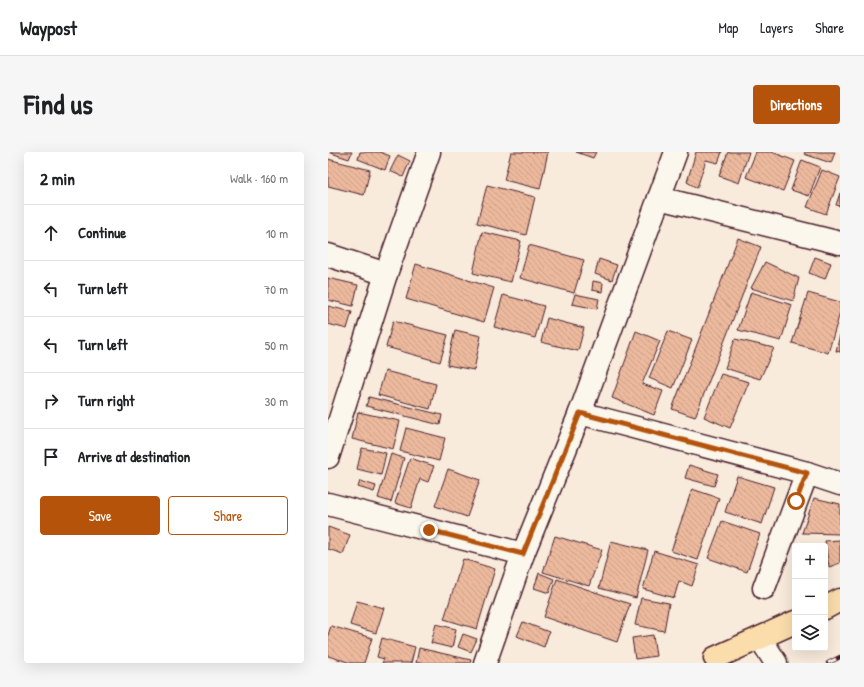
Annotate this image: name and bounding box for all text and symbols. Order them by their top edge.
text: Waypost [20,15,77,41]
text: Map [718,18,738,37]
text: Layers [760,18,793,37]
text: Share [815,18,844,37]
text: Find us [24,85,93,123]
button: Directions [753,85,840,124]
text: 2 min [40,167,75,190]
text: Walk · 160 m [230,169,288,187]
icon: ahead [40,222,62,244]
text: Continue [78,222,126,243]
text: 10 m [266,224,288,242]
icon: left [40,278,62,300]
text: Turn left [78,278,128,299]
text: 70 m [264,280,288,298]
icon: left [40,334,62,356]
text: Turn left [78,334,128,355]
text: 50 m [265,336,288,354]
icon: right [40,390,62,412]
text: Turn right [78,390,134,411]
text: 30 m [265,392,288,410]
icon: arrive [40,446,62,468]
text: Arrive at destination [78,446,190,467]
route start [787,492,805,510]
button: Save [40,496,160,535]
button: Share [168,496,288,535]
route end [420,521,438,539]
map controls [792,543,828,651]
button: + [792,543,828,579]
button: − [792,579,828,615]
button: layers [792,615,828,651]

